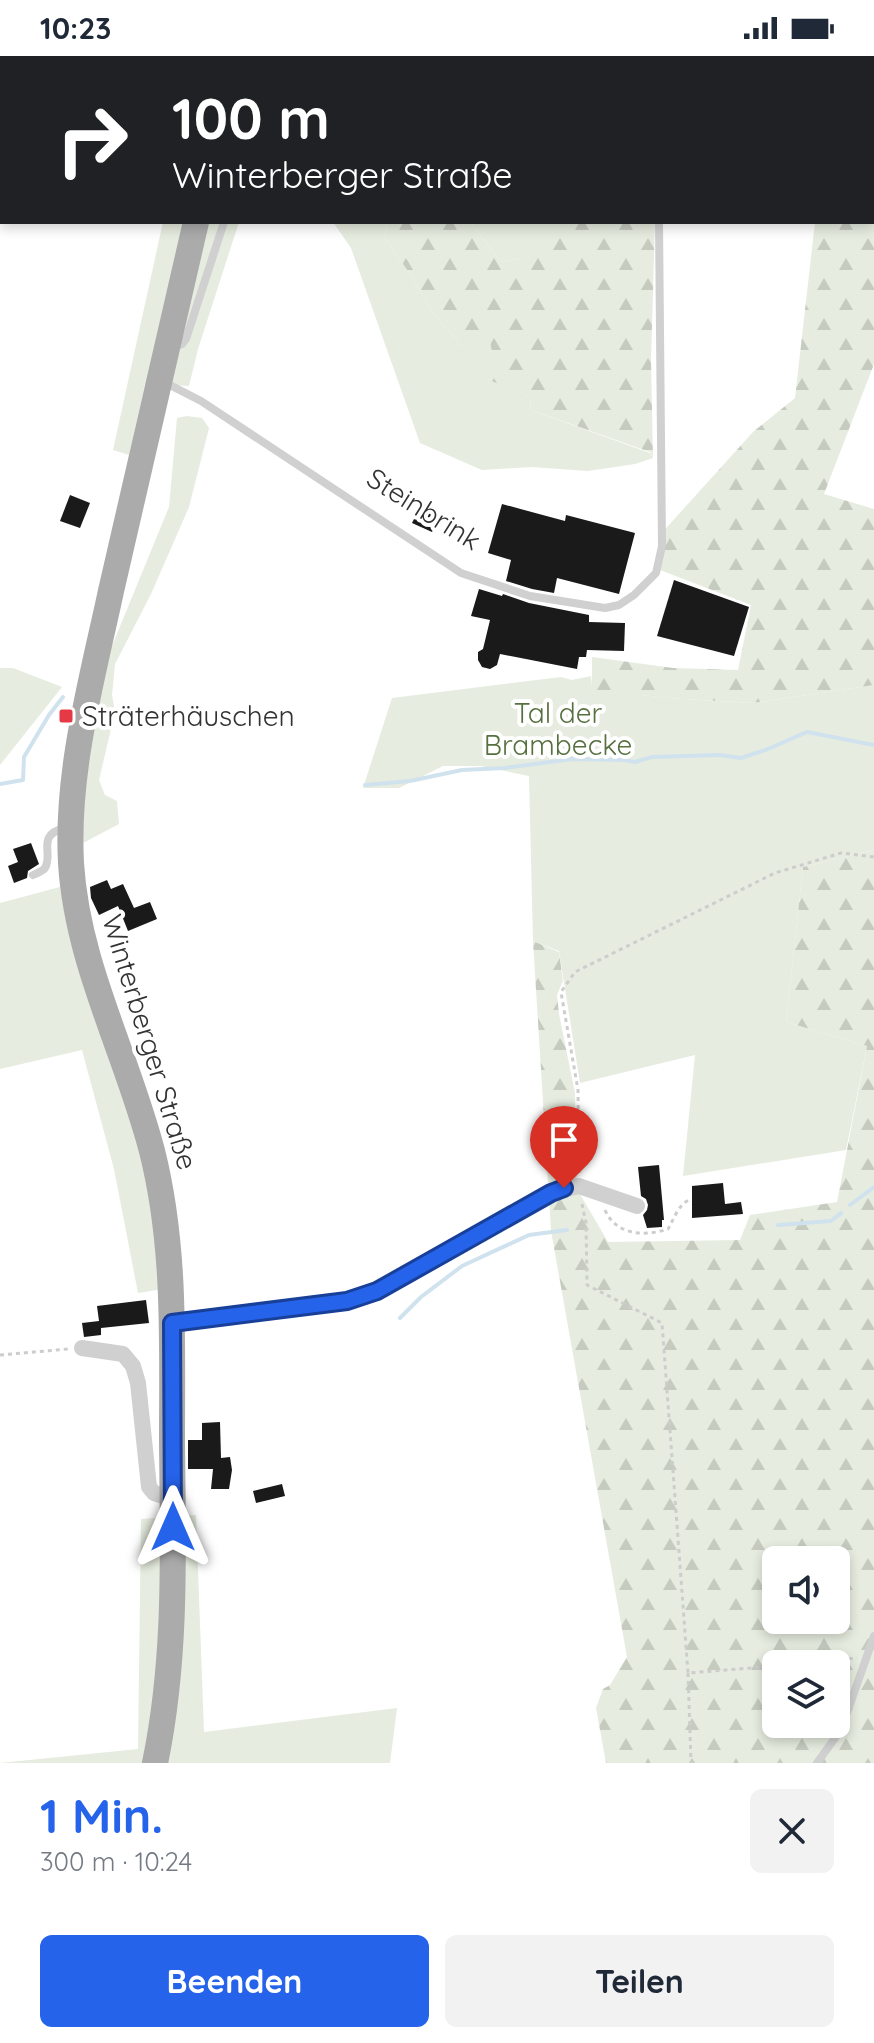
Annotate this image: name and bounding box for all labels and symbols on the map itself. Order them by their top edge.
street label: Steinbrink [361,460,488,557]
park label: Tal der Brambecke [484,695,632,762]
place label: Sträterhäuschen [82,698,295,733]
marker: Sträterhäuschen [57,707,75,725]
street label: Winterberger Straße [95,910,206,1174]
pin [530,1106,598,1188]
position arrow [131,1485,215,1569]

